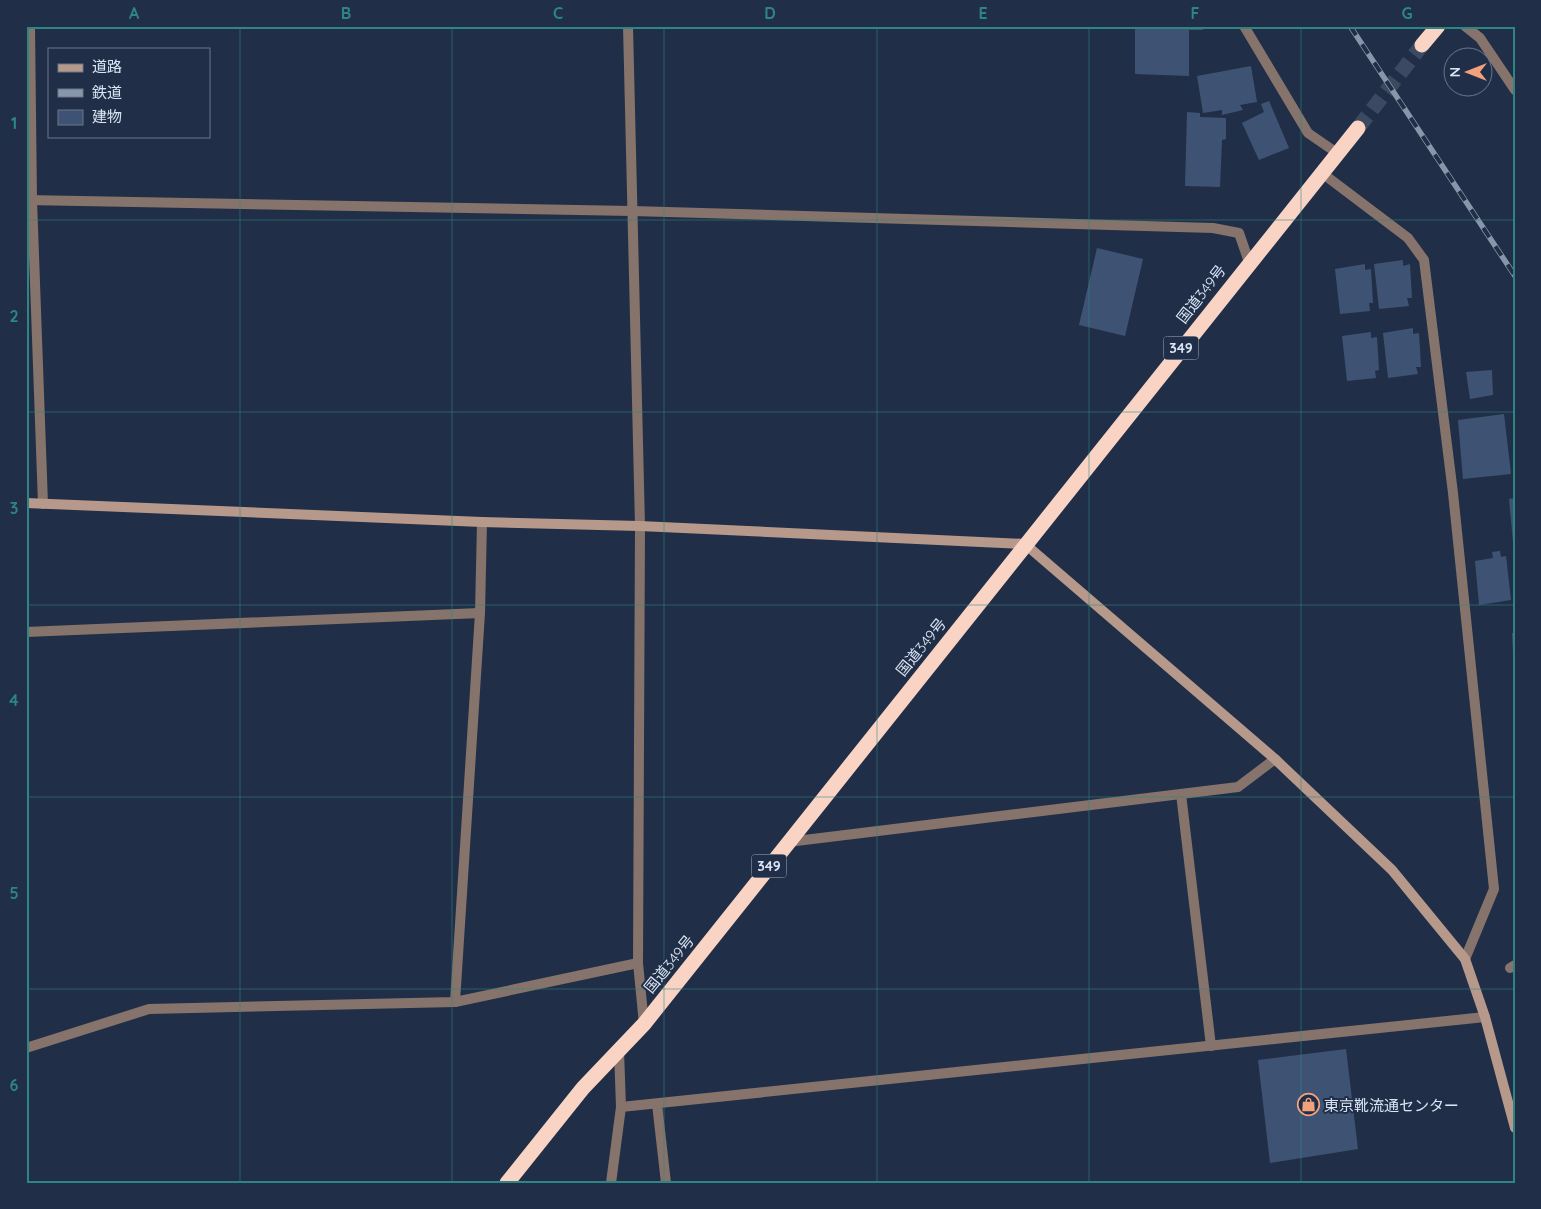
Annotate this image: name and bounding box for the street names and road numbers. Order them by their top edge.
street label: 国道349号 [1172,261,1230,327]
road number: 349 [1164,336,1198,359]
street label: 国道349号 [892,614,950,680]
road number: 349 [752,854,786,878]
street label: 国道349号 [640,931,698,997]

